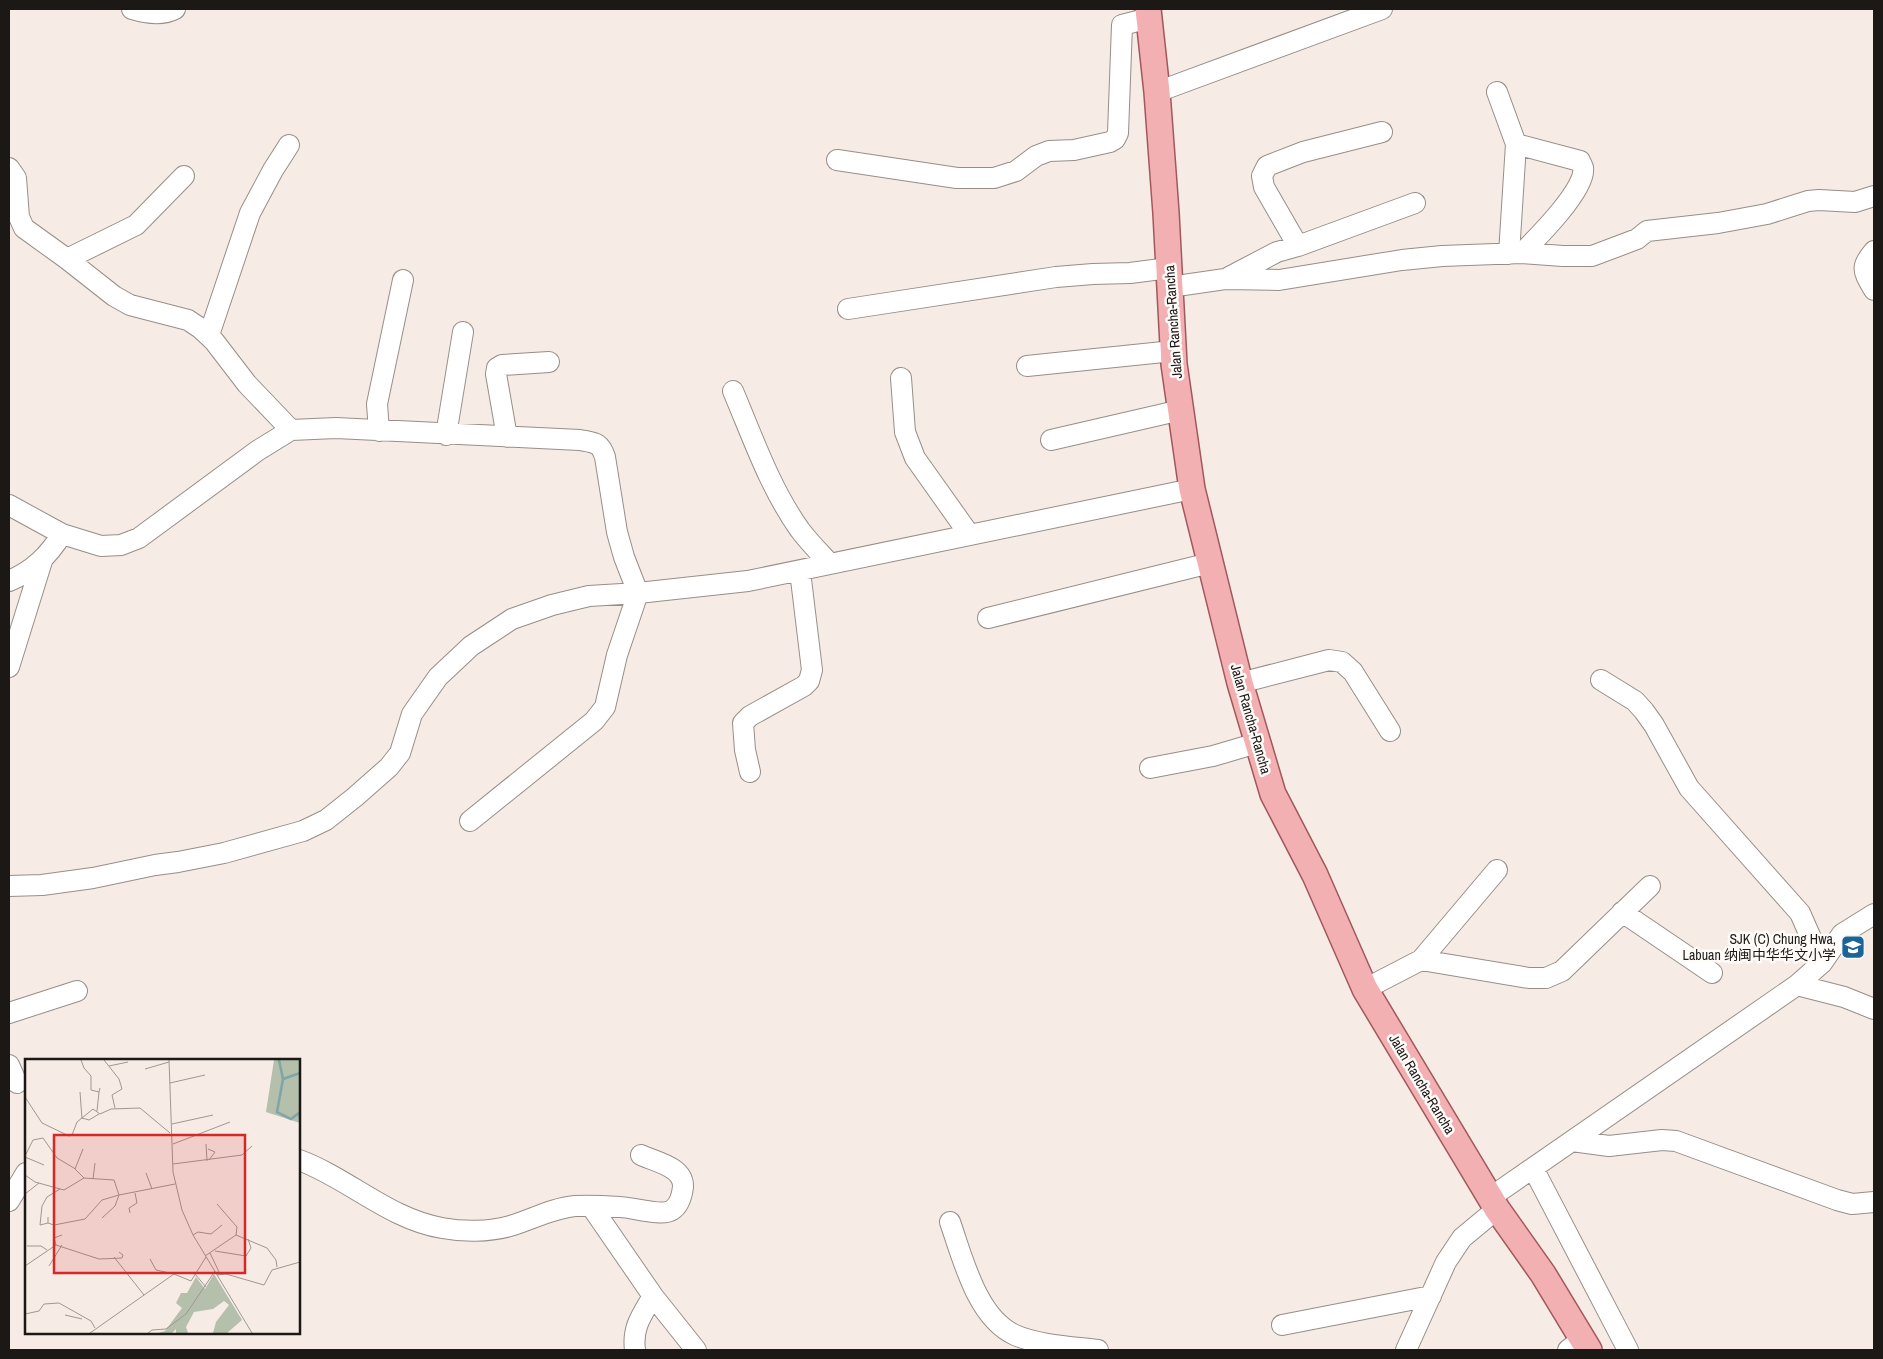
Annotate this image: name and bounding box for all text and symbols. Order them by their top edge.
street label: Jalan Rancha-Rancha [1160,264,1186,379]
street label: Jalan Rancha-Rancha [1227,662,1275,777]
place label: SJK (C) Chung Hwa, Labuan 纳闽中华华文小学 [1683,930,1836,964]
school or university icon: SJK (C) Chung Hwa, Labuan 纳闽中华华文小学 [1840,934,1866,960]
street label: Jalan Rancha-Rancha [1385,1031,1459,1138]
inset map [25,1059,300,1334]

